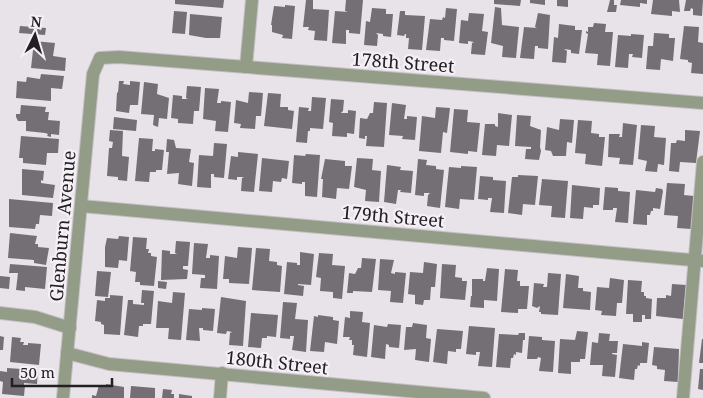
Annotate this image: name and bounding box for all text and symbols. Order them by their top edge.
north arrow [10,10,60,60]
text: N [30,12,43,31]
street label: 178th Street [351,46,455,78]
street label: Glenburn Avenue [43,150,81,302]
street label: 179th Street [341,200,445,232]
street label: 180th Street [225,345,329,379]
scale bar [12,356,112,388]
text: 50 m [20,362,55,382]

